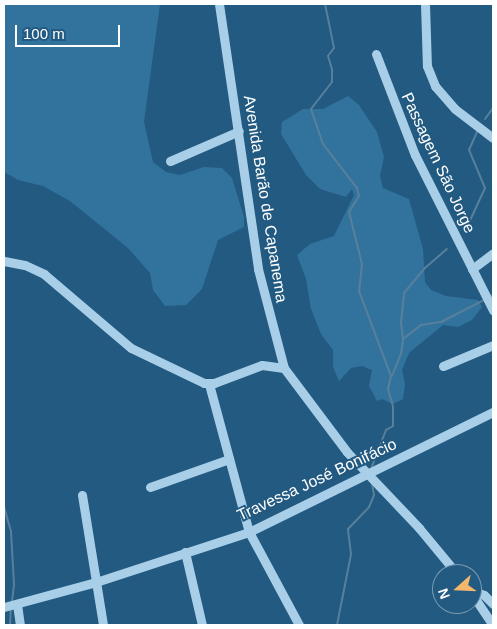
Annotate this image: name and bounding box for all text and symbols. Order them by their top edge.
scale bar [18,15,122,47]
text: 100 m [23,25,65,42]
street label: Passagem São Jorge [397,90,479,236]
street label: Avenida Barão de Capanema [239,94,291,304]
street label: Travessa José Bonifácio [234,435,400,525]
north arrow [432,564,482,614]
text: N [435,586,453,601]

